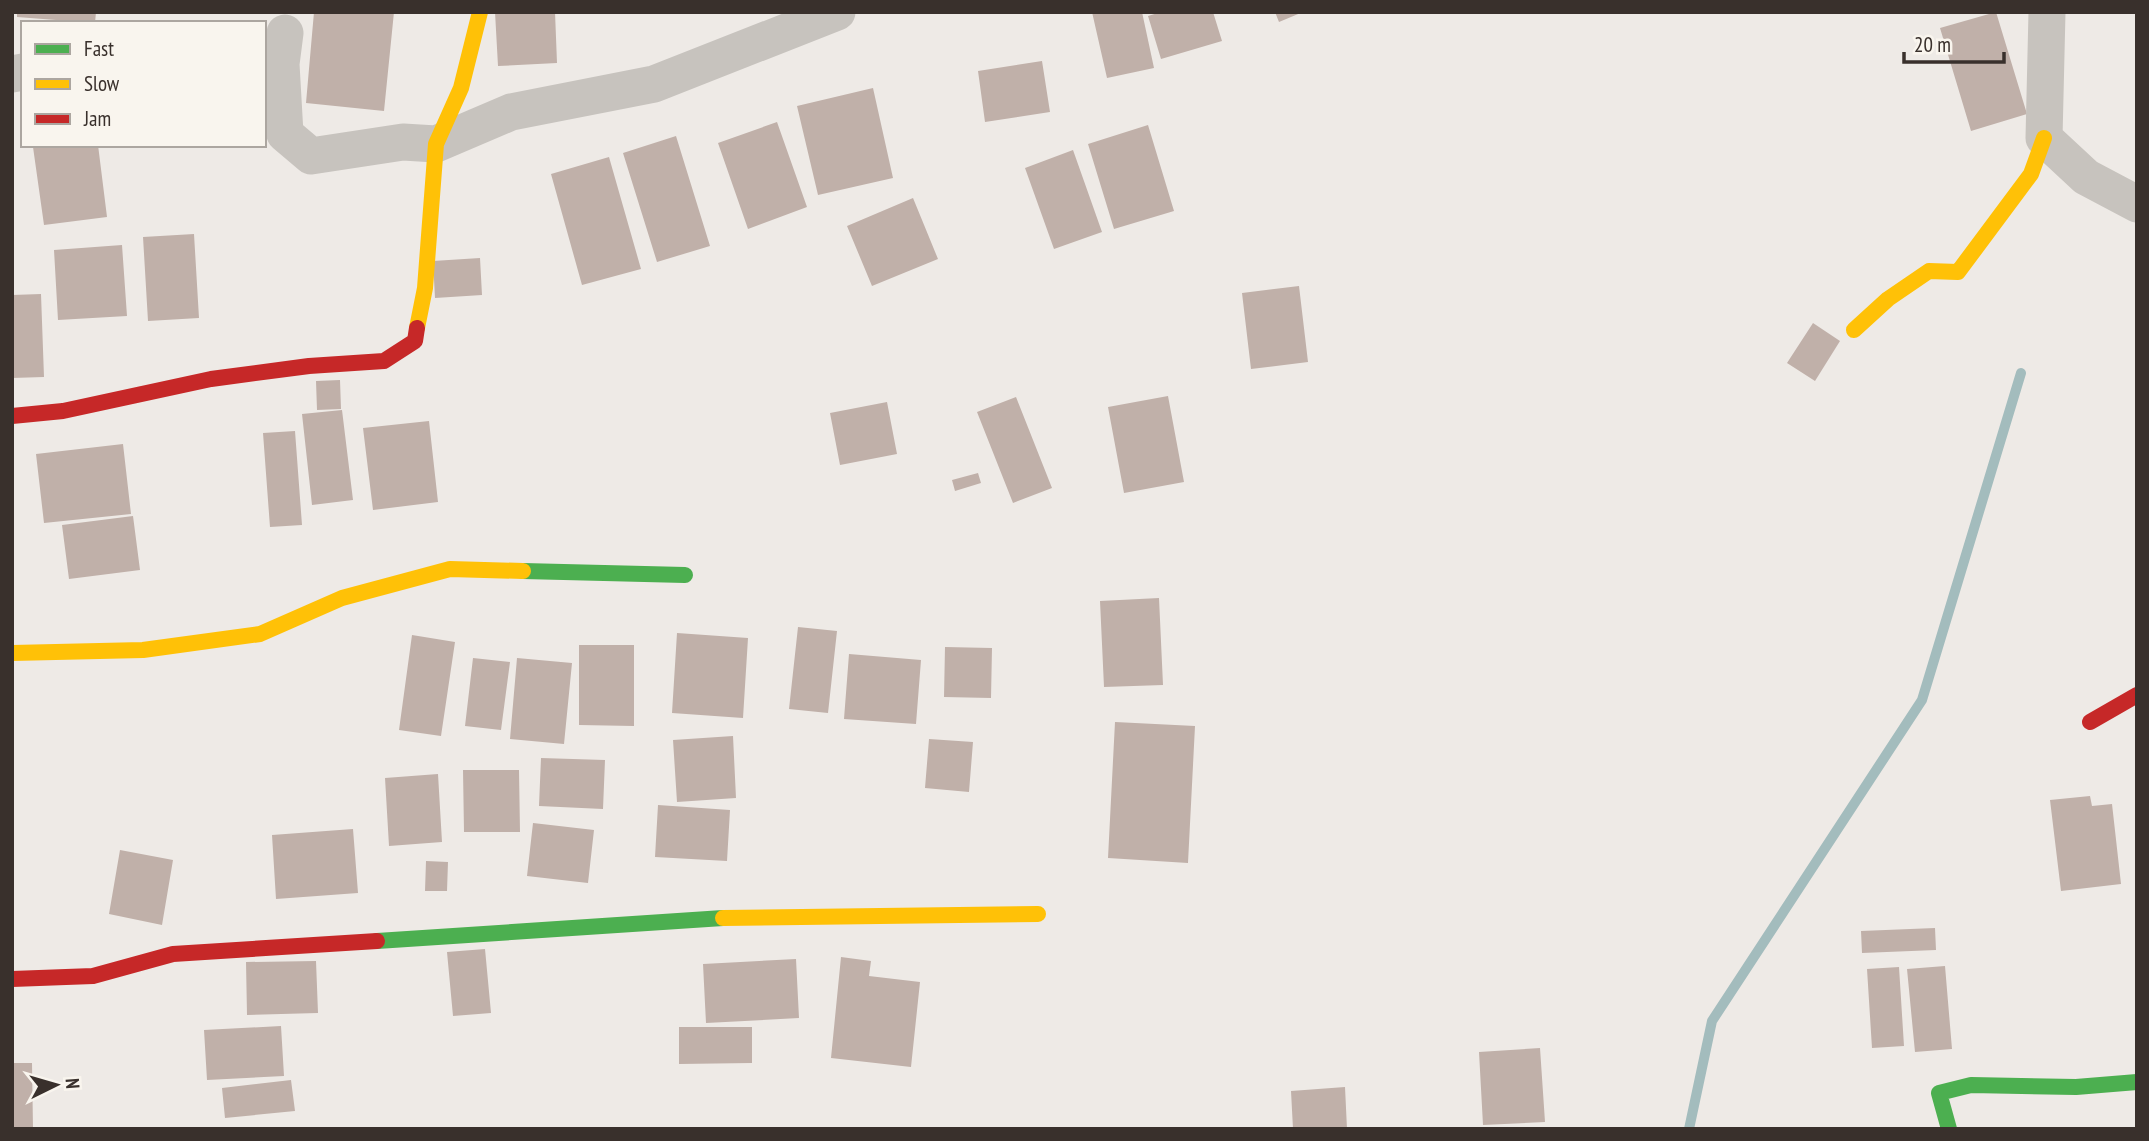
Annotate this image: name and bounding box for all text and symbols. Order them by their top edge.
legend [21,21,266,147]
scale bar [1904,21,2004,65]
text: 20 m [1914,31,1951,58]
text: Fast [84,35,114,62]
text: Slow [84,70,120,97]
text: Jam [83,105,111,132]
north arrow [21,1050,91,1120]
text: N [61,1077,85,1090]

